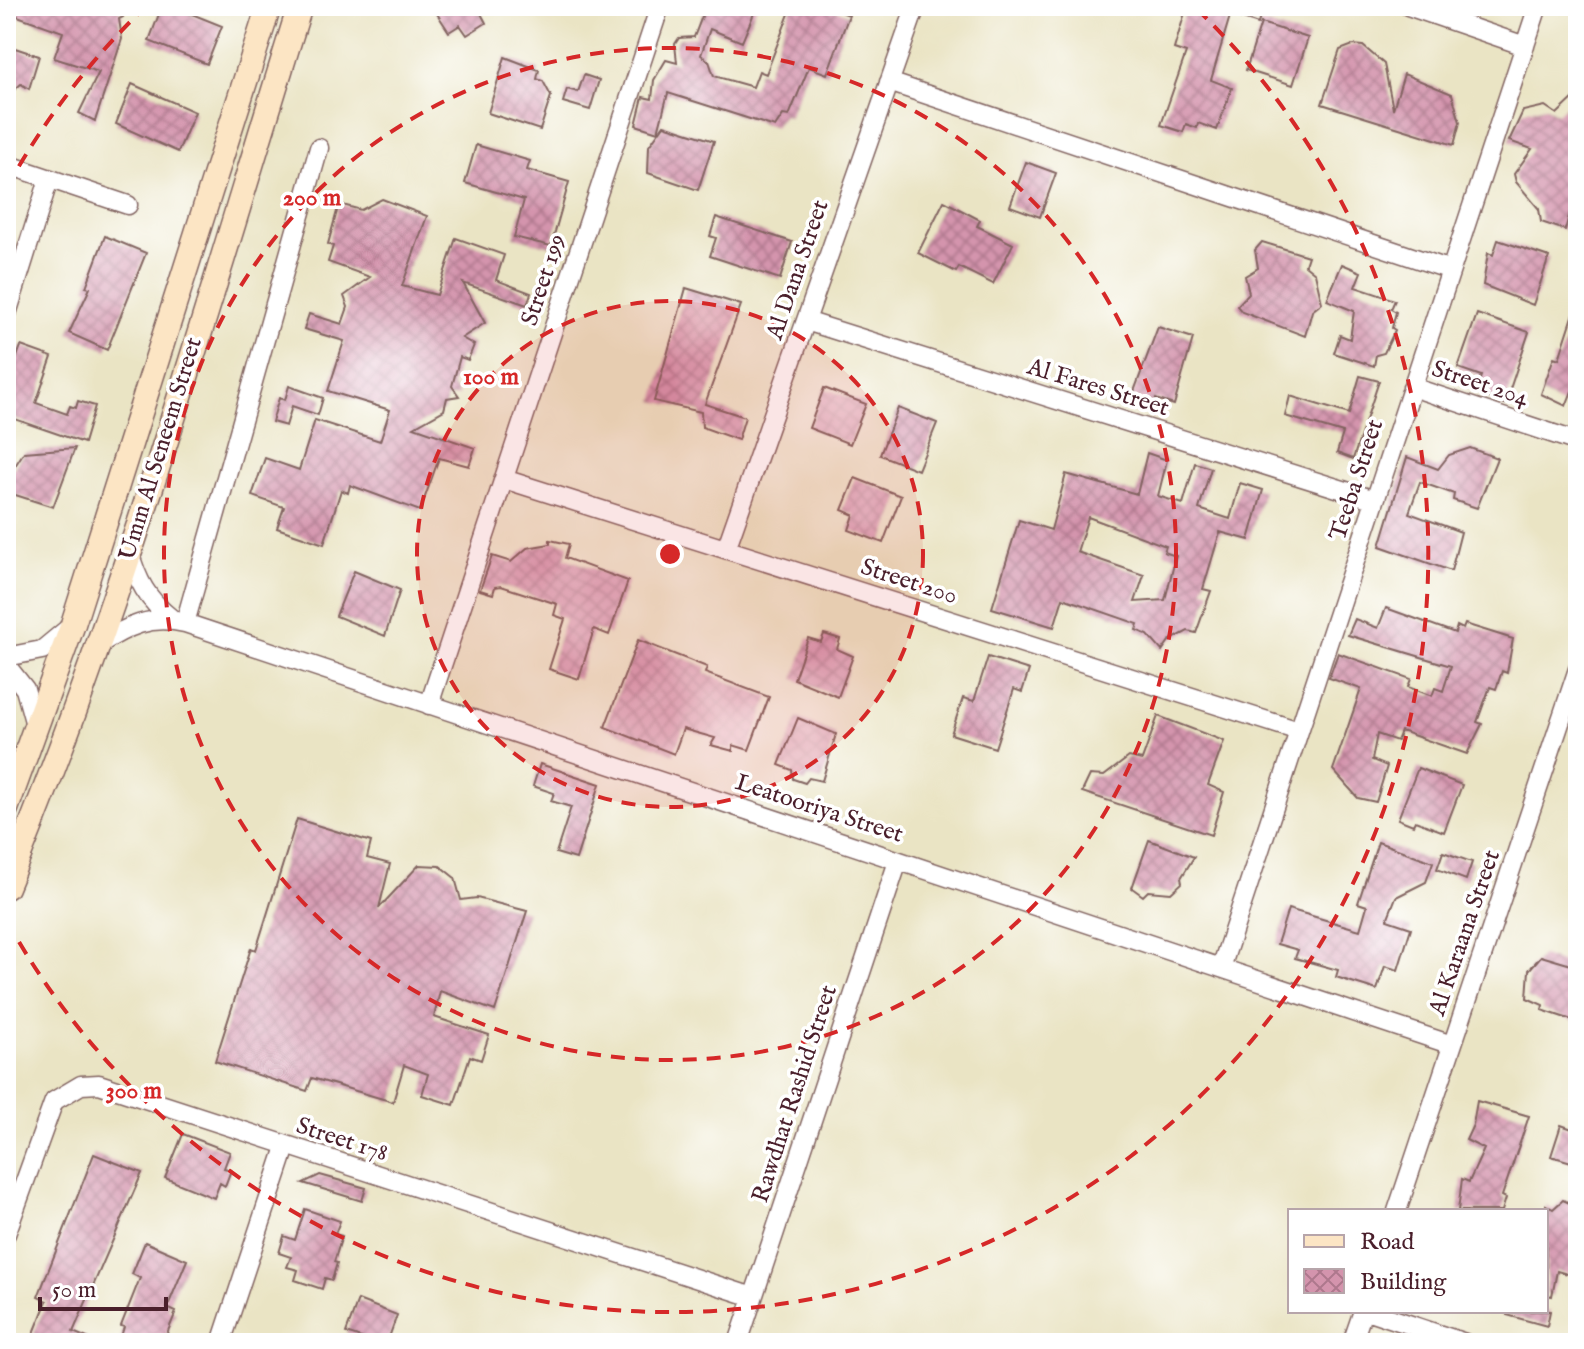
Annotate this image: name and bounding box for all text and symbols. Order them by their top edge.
text: 200 m [283,183,342,214]
street label: Al Dana Street [759,196,836,345]
street label: Street 199 [515,230,573,330]
street label: Umm Al Seneem Street [112,334,210,564]
street label: Al Fares Street [1022,351,1173,424]
street label: Street 204 [1428,354,1532,414]
text: 100 m [463,362,520,393]
street label: Teeba Street [1323,416,1391,544]
centre of rings [656,540,684,568]
street label: Street 200 [857,552,961,612]
street label: Leatooriya Street [731,767,907,851]
street label: Al Karaana Street [1422,846,1508,1021]
street label: Rawdhat Rashid Street [745,981,845,1207]
text: 300 m [106,1076,163,1107]
street label: Street 178 [292,1111,392,1169]
legend [1288,1209,1548,1313]
text: Road [1360,1227,1414,1258]
scale bar [40,1261,166,1311]
text: Building [1360,1267,1447,1298]
text: 50 m [52,1275,96,1306]

